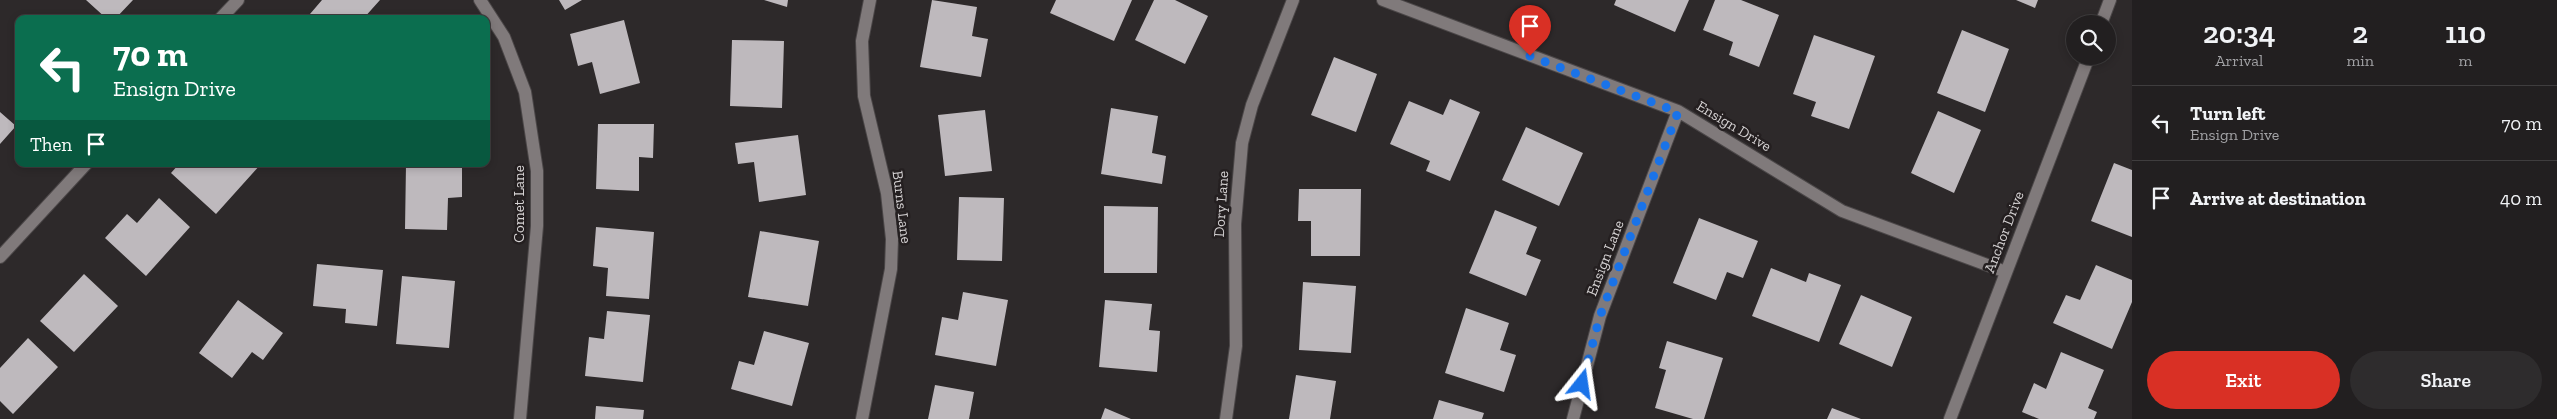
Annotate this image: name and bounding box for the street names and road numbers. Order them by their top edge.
street label: Ensign Drive [1693,97,1775,155]
street label: Comet Lane [510,165,528,243]
street label: Burns Lane [889,169,915,245]
street label: Dory Lane [1210,170,1232,238]
street label: Anchor Drive [1980,189,2028,275]
street label: Ensign Lane [1582,218,1628,298]

